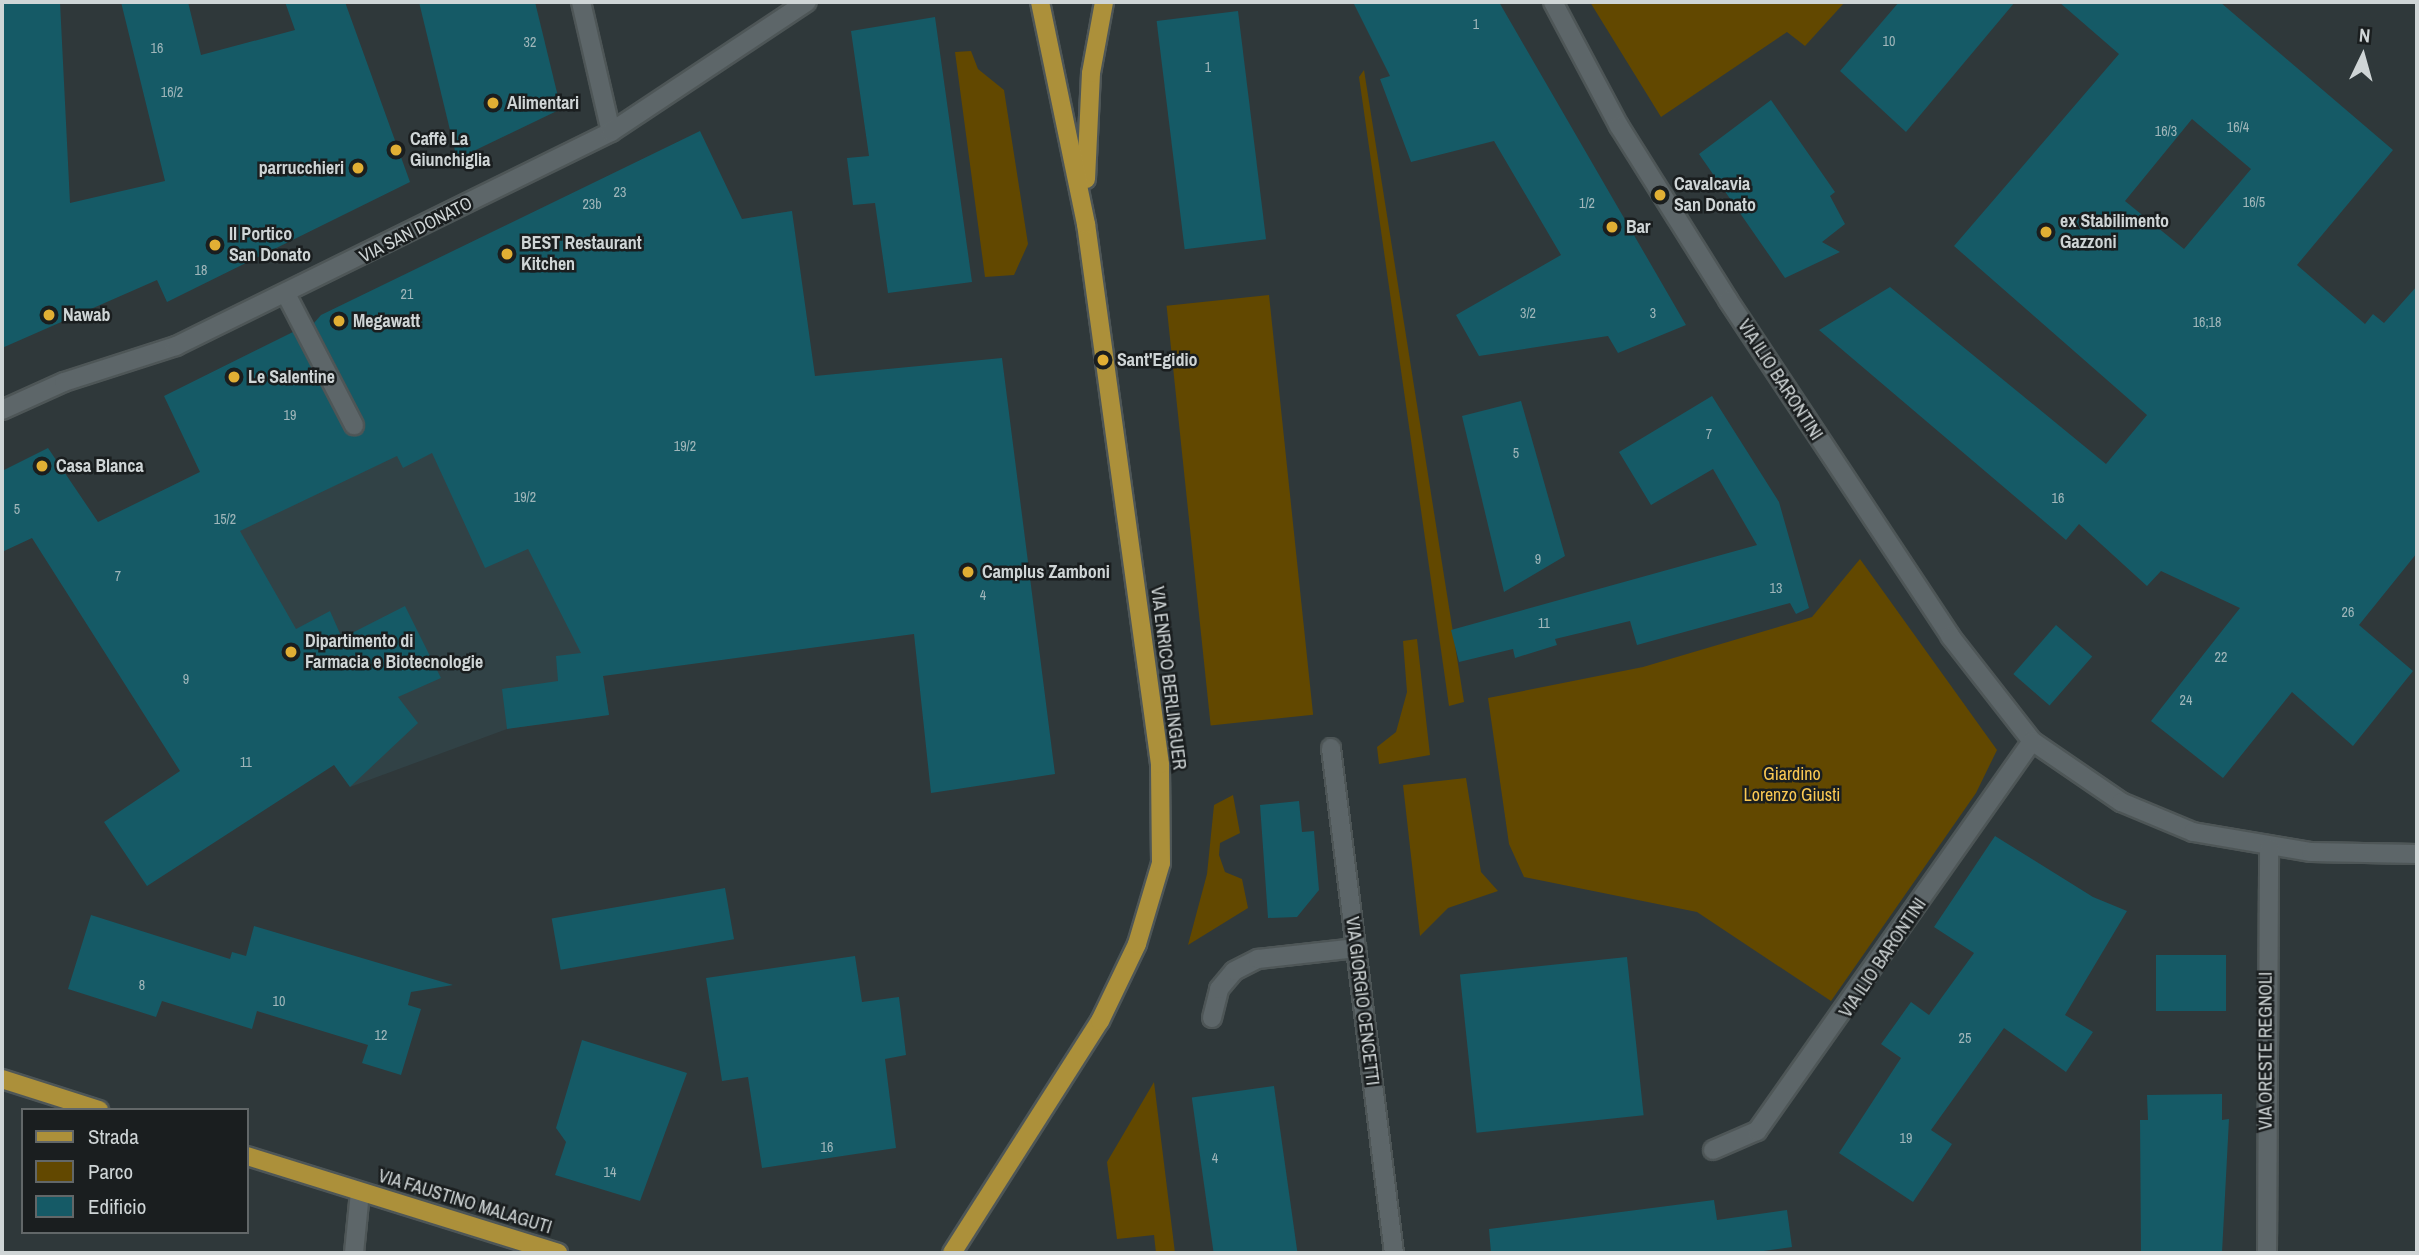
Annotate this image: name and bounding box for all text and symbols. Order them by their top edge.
house number: 1 [1473,16,1479,32]
north arrow [2328,21,2398,91]
text: N [2358,22,2372,49]
house number: 10 [1883,33,1895,49]
house number: 32 [524,34,536,50]
house number: 16 [151,40,163,56]
house number: 1 [1205,59,1211,75]
house number: 16/2 [161,84,183,100]
place label: Alimentari [507,92,579,114]
marker: Alimentari [485,95,501,111]
house number: 16/4 [2227,119,2249,135]
house number: 16/3 [2155,123,2177,139]
place label: Caffè La Giunchiglia [410,129,490,172]
marker: Caffè La Giunchiglia [388,142,404,158]
place label: parrucchieri [259,157,344,179]
marker: parrucchieri [350,160,366,176]
place label: Cavalcavia San Donato [1674,174,1756,216]
house number: 23 [614,184,626,200]
marker: Cavalcavia San Donato [1652,187,1668,203]
street label: VIA SAN DONATO [356,192,476,268]
house number: 16/5 [2243,194,2265,210]
house number: 1/2 [1579,195,1595,211]
house number: 23b [582,196,602,212]
place label: ex Stabilimento Gazzoni [2060,211,2169,254]
place label: Bar [1626,216,1651,238]
marker: Bar [1604,219,1620,235]
place label: Il Portico San Donato [229,224,311,266]
marker: ex Stabilimento Gazzoni [2038,224,2054,240]
place label: BEST Restaurant Kitchen [521,233,642,276]
marker: Il Portico San Donato [207,237,223,253]
marker: BEST Restaurant Kitchen [499,246,515,262]
house number: 18 [195,262,207,278]
house number: 21 [401,286,413,302]
place label: Nawab [63,304,111,326]
house number: 3/2 [1520,305,1536,321]
house number: 3 [1650,305,1656,321]
marker: Nawab [41,307,57,323]
place label: Megawatt [353,310,420,332]
marker: Megawatt [331,313,347,329]
house number: 16;18 [2193,314,2221,330]
street label: VIA ILIO BARONTINI [1733,315,1827,445]
place label: Sant'Egidio [1117,349,1198,371]
marker: Sant'Egidio [1095,352,1111,368]
place label: Le Salentine [248,366,335,388]
marker: Le Salentine [226,369,242,385]
house number: 19 [284,407,296,423]
house number: 7 [1706,426,1712,442]
house number: 19/2 [674,438,696,454]
house number: 5 [1513,445,1519,461]
place label: Casa Blanca [56,455,144,477]
marker: Casa Blanca [34,458,50,474]
house number: 19/2 [514,489,536,505]
house number: 16 [2052,490,2064,506]
house number: 5 [14,501,20,517]
house number: 15/2 [214,511,236,527]
house number: 9 [1535,551,1541,567]
place label: Camplus Zamboni [982,561,1110,583]
marker: Camplus Zamboni [960,564,976,580]
house number: 7 [115,568,121,584]
house number: 13 [1770,580,1782,596]
street label: VIA ENRICO BERLINGUER [1146,585,1190,771]
house number: 4 [980,587,986,603]
house number: 26 [2342,604,2354,620]
house number: 11 [1538,615,1550,631]
place label: Dipartimento di Farmacia e Biotecnologie [305,631,483,674]
marker: Dipartimento di Farmacia e Biotecnologie [283,644,299,660]
house number: 22 [2215,649,2227,665]
house number: 9 [183,671,189,687]
house number: 24 [2180,692,2192,708]
house number: 11 [240,754,252,770]
park label: Giardino Lorenzo Giusti [1744,764,1840,806]
street label: VIA ILIO BARONTINI [1835,894,1931,1022]
street label: VIA GIORGIO CENCETTI [1341,915,1383,1087]
street label: VIA ORESTE REGNOLI [2255,971,2277,1131]
house number: 8 [139,977,145,993]
house number: 10 [273,993,285,1009]
house number: 12 [375,1027,387,1043]
house number: 25 [1959,1030,1971,1046]
legend [21,1108,248,1234]
text: Strada [88,1122,139,1151]
house number: 19 [1900,1130,1912,1146]
house number: 16 [821,1139,833,1155]
house number: 4 [1212,1150,1218,1166]
text: Parco [88,1157,133,1186]
house number: 14 [604,1164,616,1180]
street label: VIA FAUSTINO MALAGUTI [375,1165,555,1239]
text: Edificio [88,1192,146,1221]

